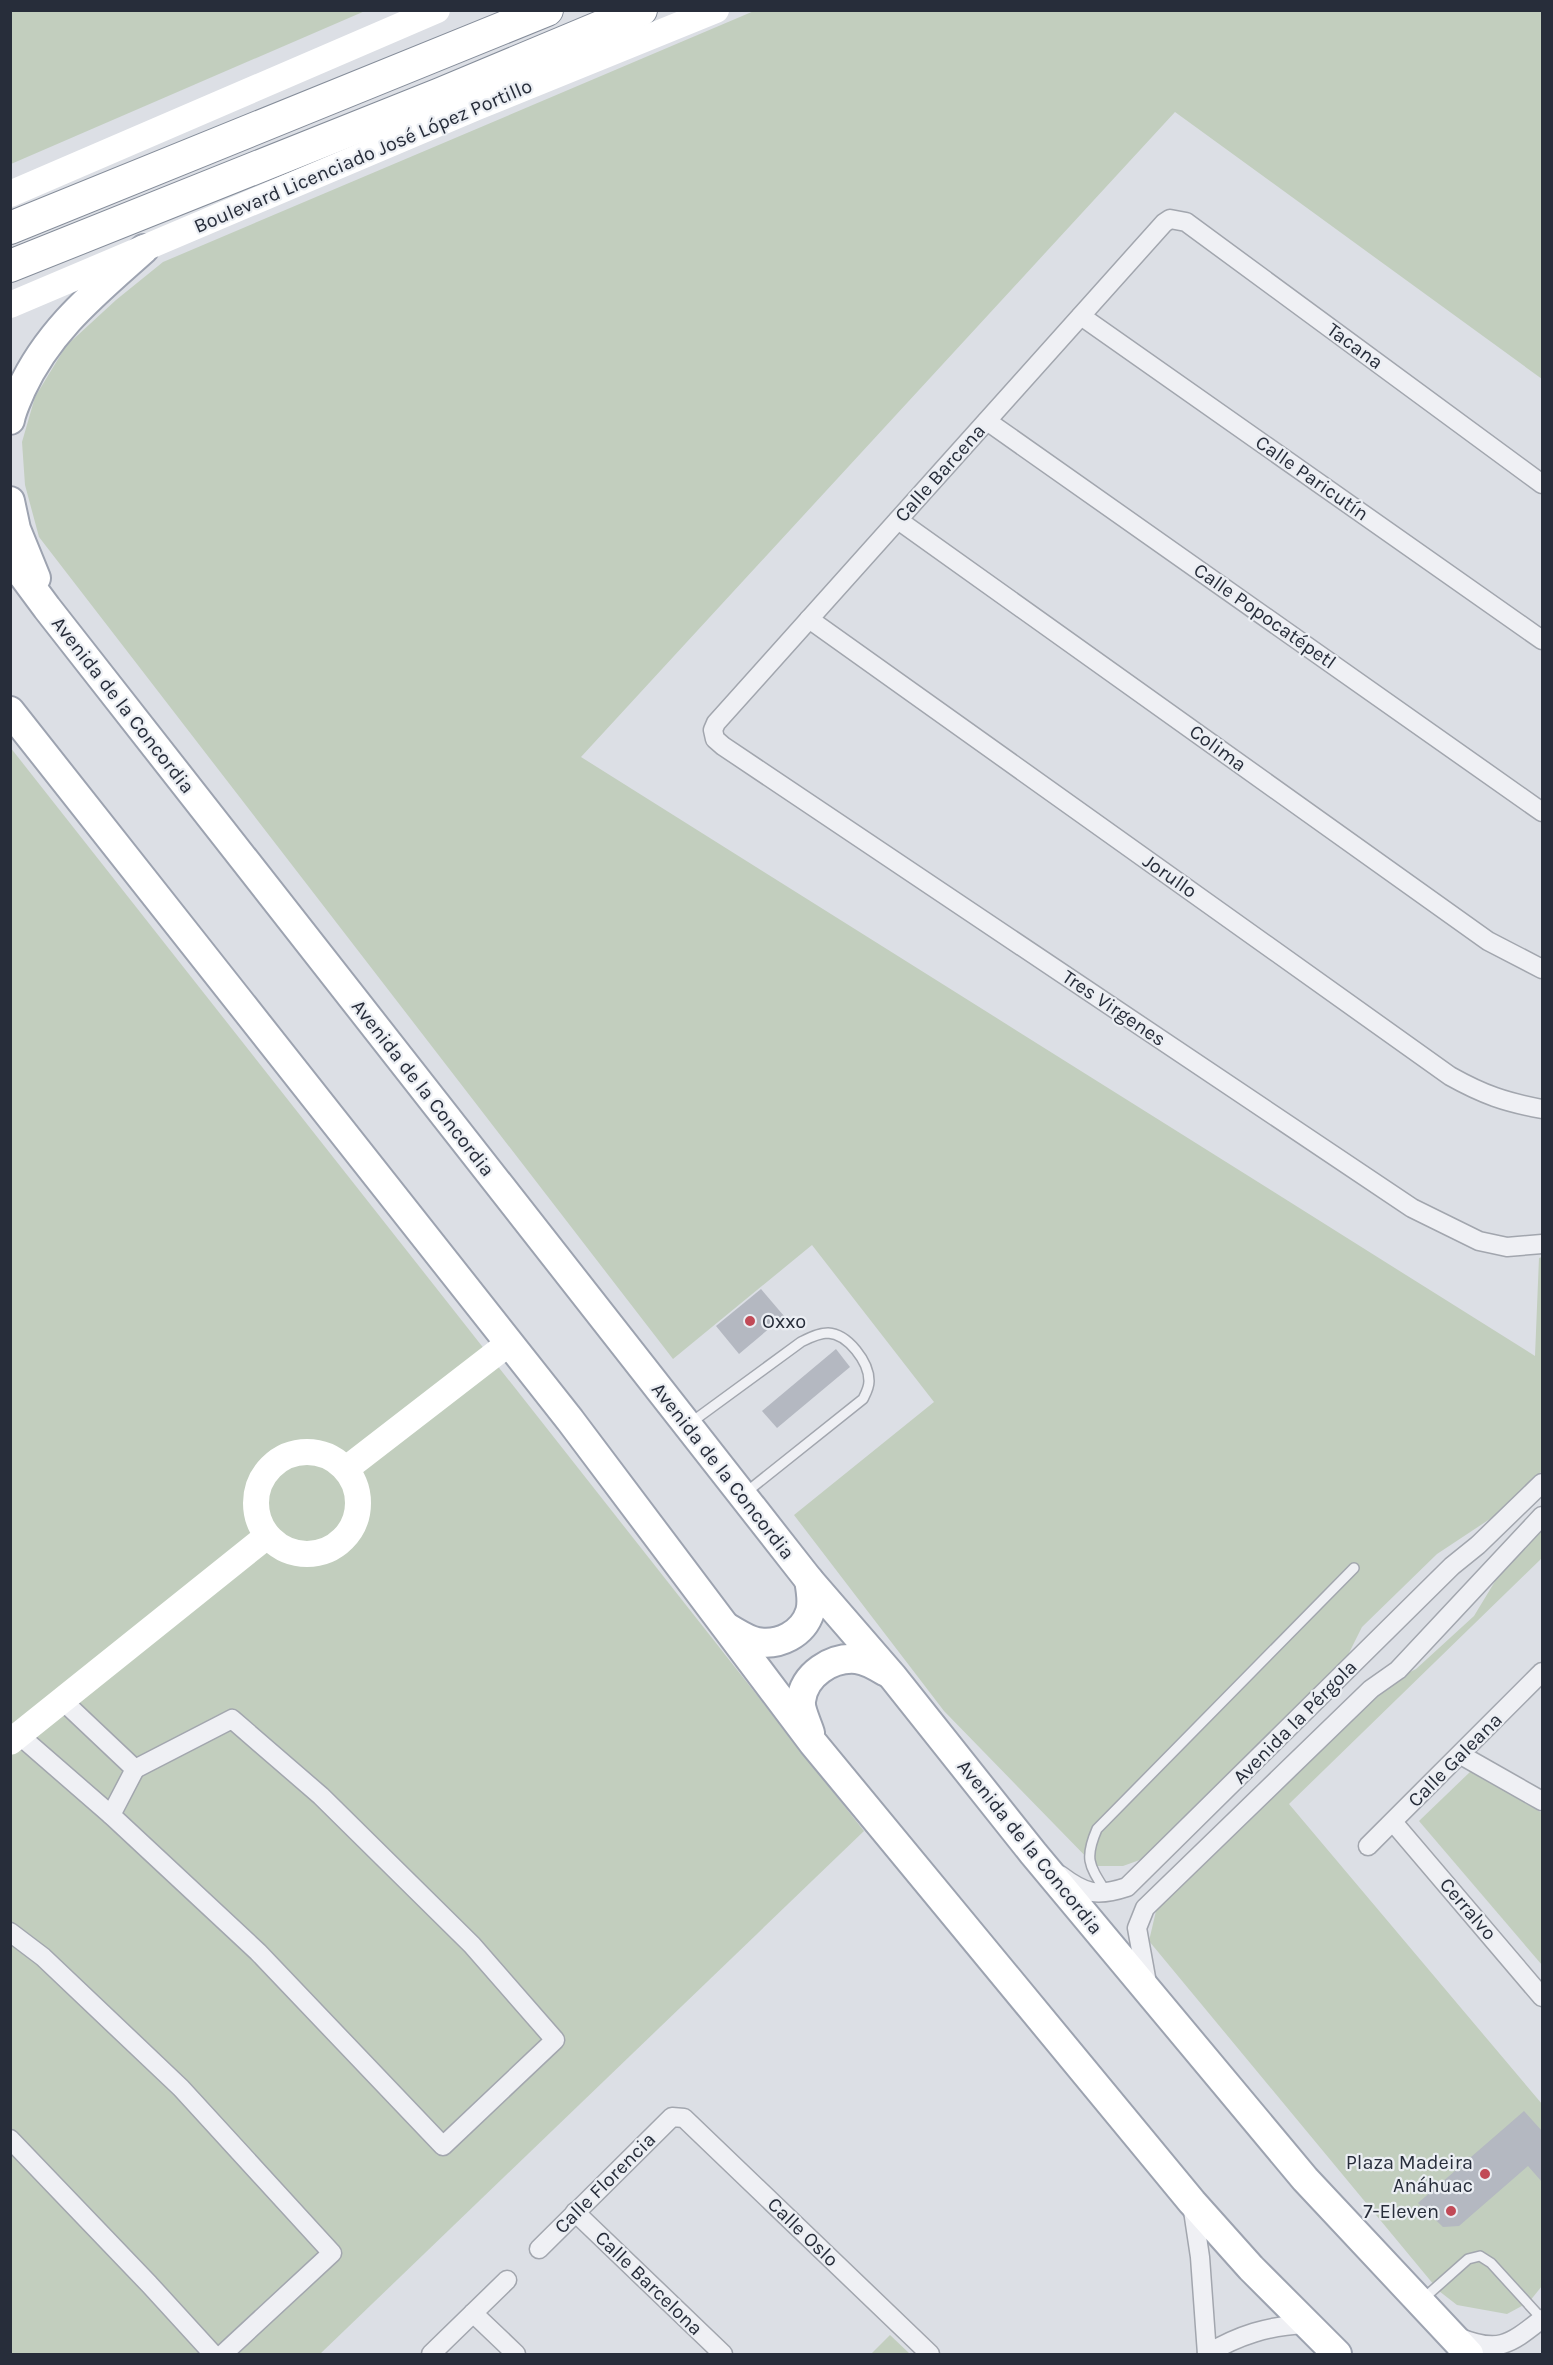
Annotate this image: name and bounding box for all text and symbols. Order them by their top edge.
street label: Boulevard Licenciado José López Portillo [191,74,535,238]
street label: Tacana [1322,318,1388,374]
street label: Calle Barcena [890,419,990,527]
street label: Calle Paricutín [1251,431,1373,525]
street label: Calle Popocatépetl [1189,558,1341,674]
street label: Avenida de la Concordia [47,612,199,798]
street label: Colima [1185,720,1251,776]
street label: Jorullo [1139,849,1201,903]
street label: Tres Virgenes [1058,965,1170,1051]
street label: Avenida de la Concordia [347,995,499,1181]
place label: Oxxo [762,1310,806,1333]
marker: Oxxo [743,1314,757,1328]
street label: Avenida de la Concordia [647,1378,799,1564]
street label: Avenida la Pérgola [1228,1655,1362,1789]
street label: Calle Galeana [1403,1708,1507,1812]
street label: Avenida de la Concordia [953,1755,1107,1939]
street label: Cerralvo [1435,1873,1501,1945]
street label: Calle Florencia [550,2128,660,2238]
place label: Plaza Madeira Anáhuac [1346,2151,1473,2197]
marker: Plaza Madeira Anáhuac [1478,2167,1492,2181]
street label: Calle Oslo [763,2193,843,2271]
place label: 7-Eleven [1363,2200,1439,2223]
marker: 7-Eleven [1444,2204,1458,2218]
street label: Calle Barcelona [591,2226,707,2340]

